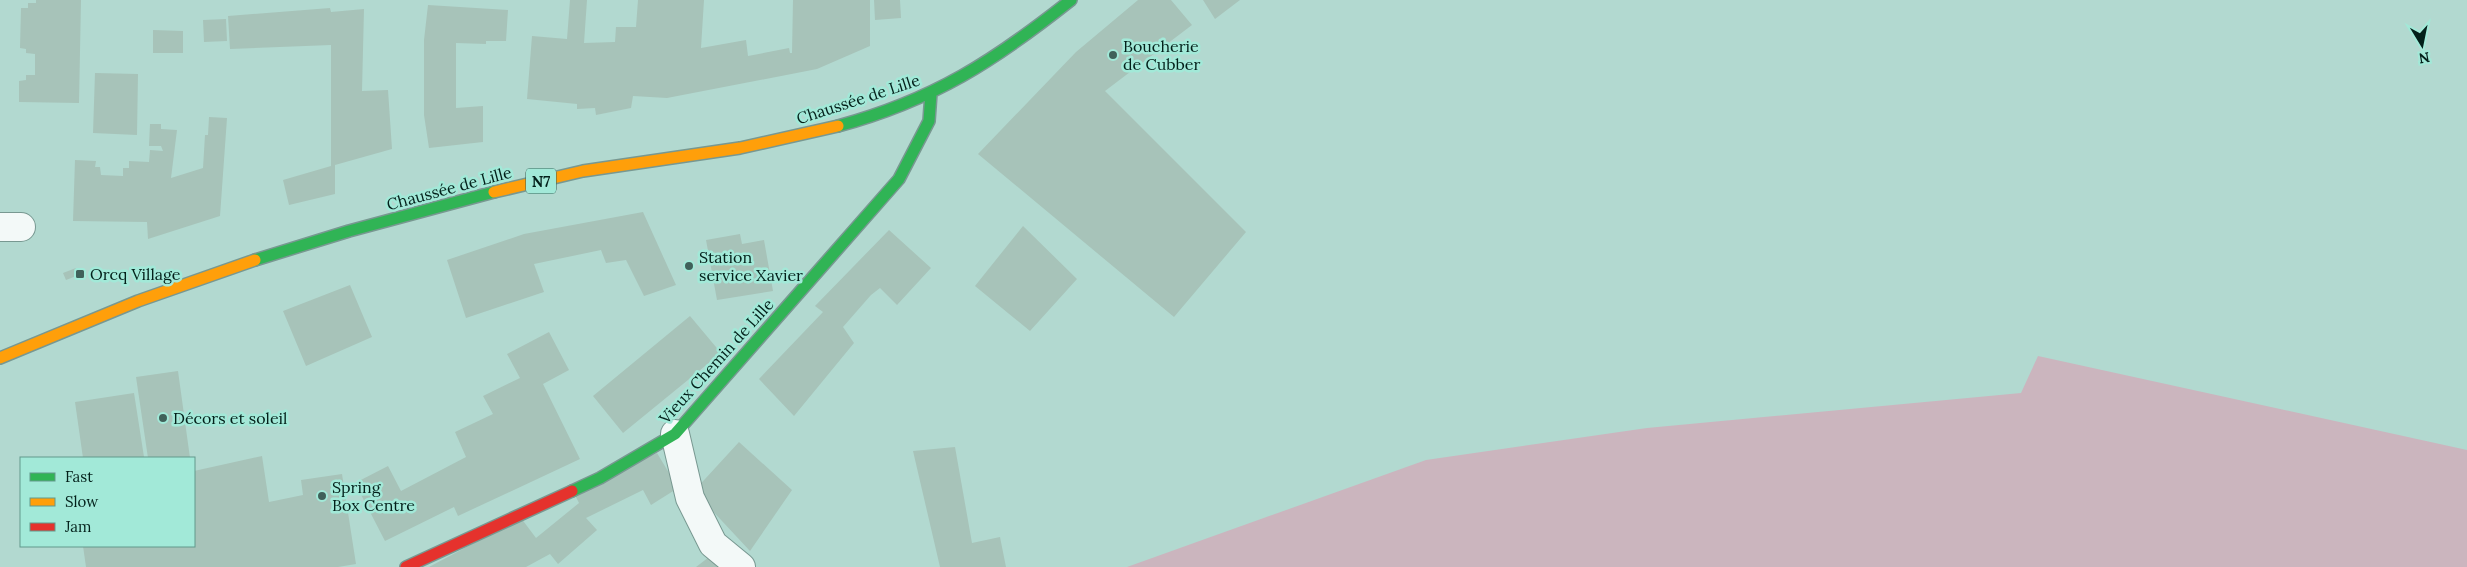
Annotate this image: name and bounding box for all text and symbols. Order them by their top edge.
north arrow [2397,20,2447,70]
place label: Boucherie de Cubber [1123,36,1200,74]
text: N [2417,48,2431,68]
marker: Boucherie de Cubber [1107,49,1119,61]
street label: Chaussée de Lille [794,70,922,128]
street label: Chaussée de Lille [384,162,514,214]
road number: N7 [526,168,556,194]
place label: Station service Xavier [699,247,803,285]
marker: Station service Xavier [683,260,695,272]
place label: Orcq Village [90,264,181,284]
marker: Orcq Village [74,268,86,280]
street label: Vieux Chemin de Lille [654,294,778,428]
place label: Décors et soleil [173,408,287,428]
marker: Décors et soleil [157,412,169,424]
legend [20,457,195,547]
text: Fast [65,467,93,486]
place label: Spring Box Centre [332,477,415,515]
marker: Spring Box Centre [316,490,328,502]
text: Slow [65,492,98,511]
text: Jam [64,517,92,536]

